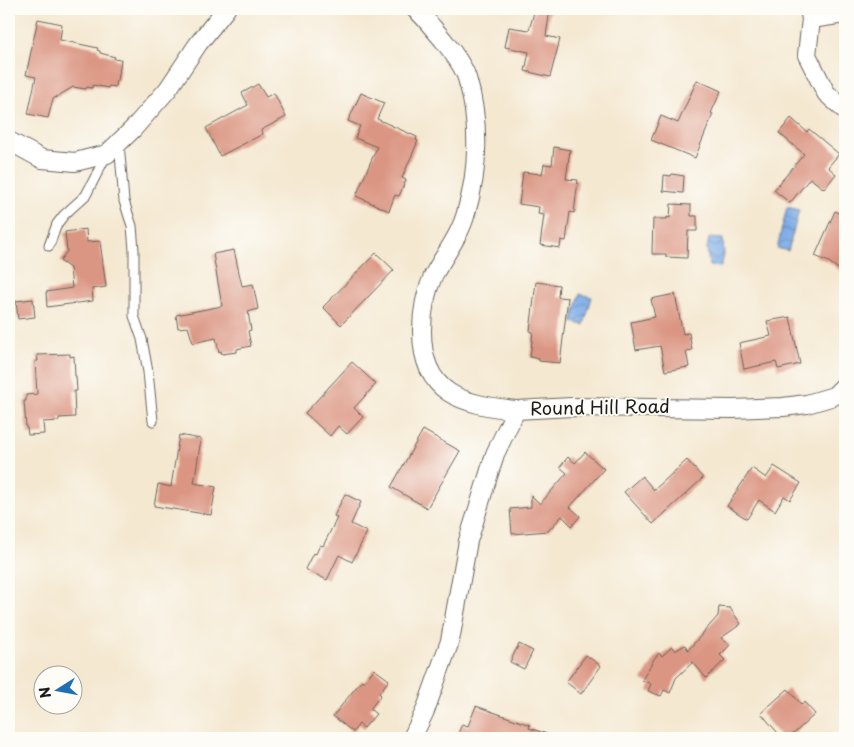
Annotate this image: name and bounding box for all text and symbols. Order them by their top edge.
street label: Round Hill Road [530,392,670,421]
north arrow [32,664,82,714]
text: N [33,685,56,700]

